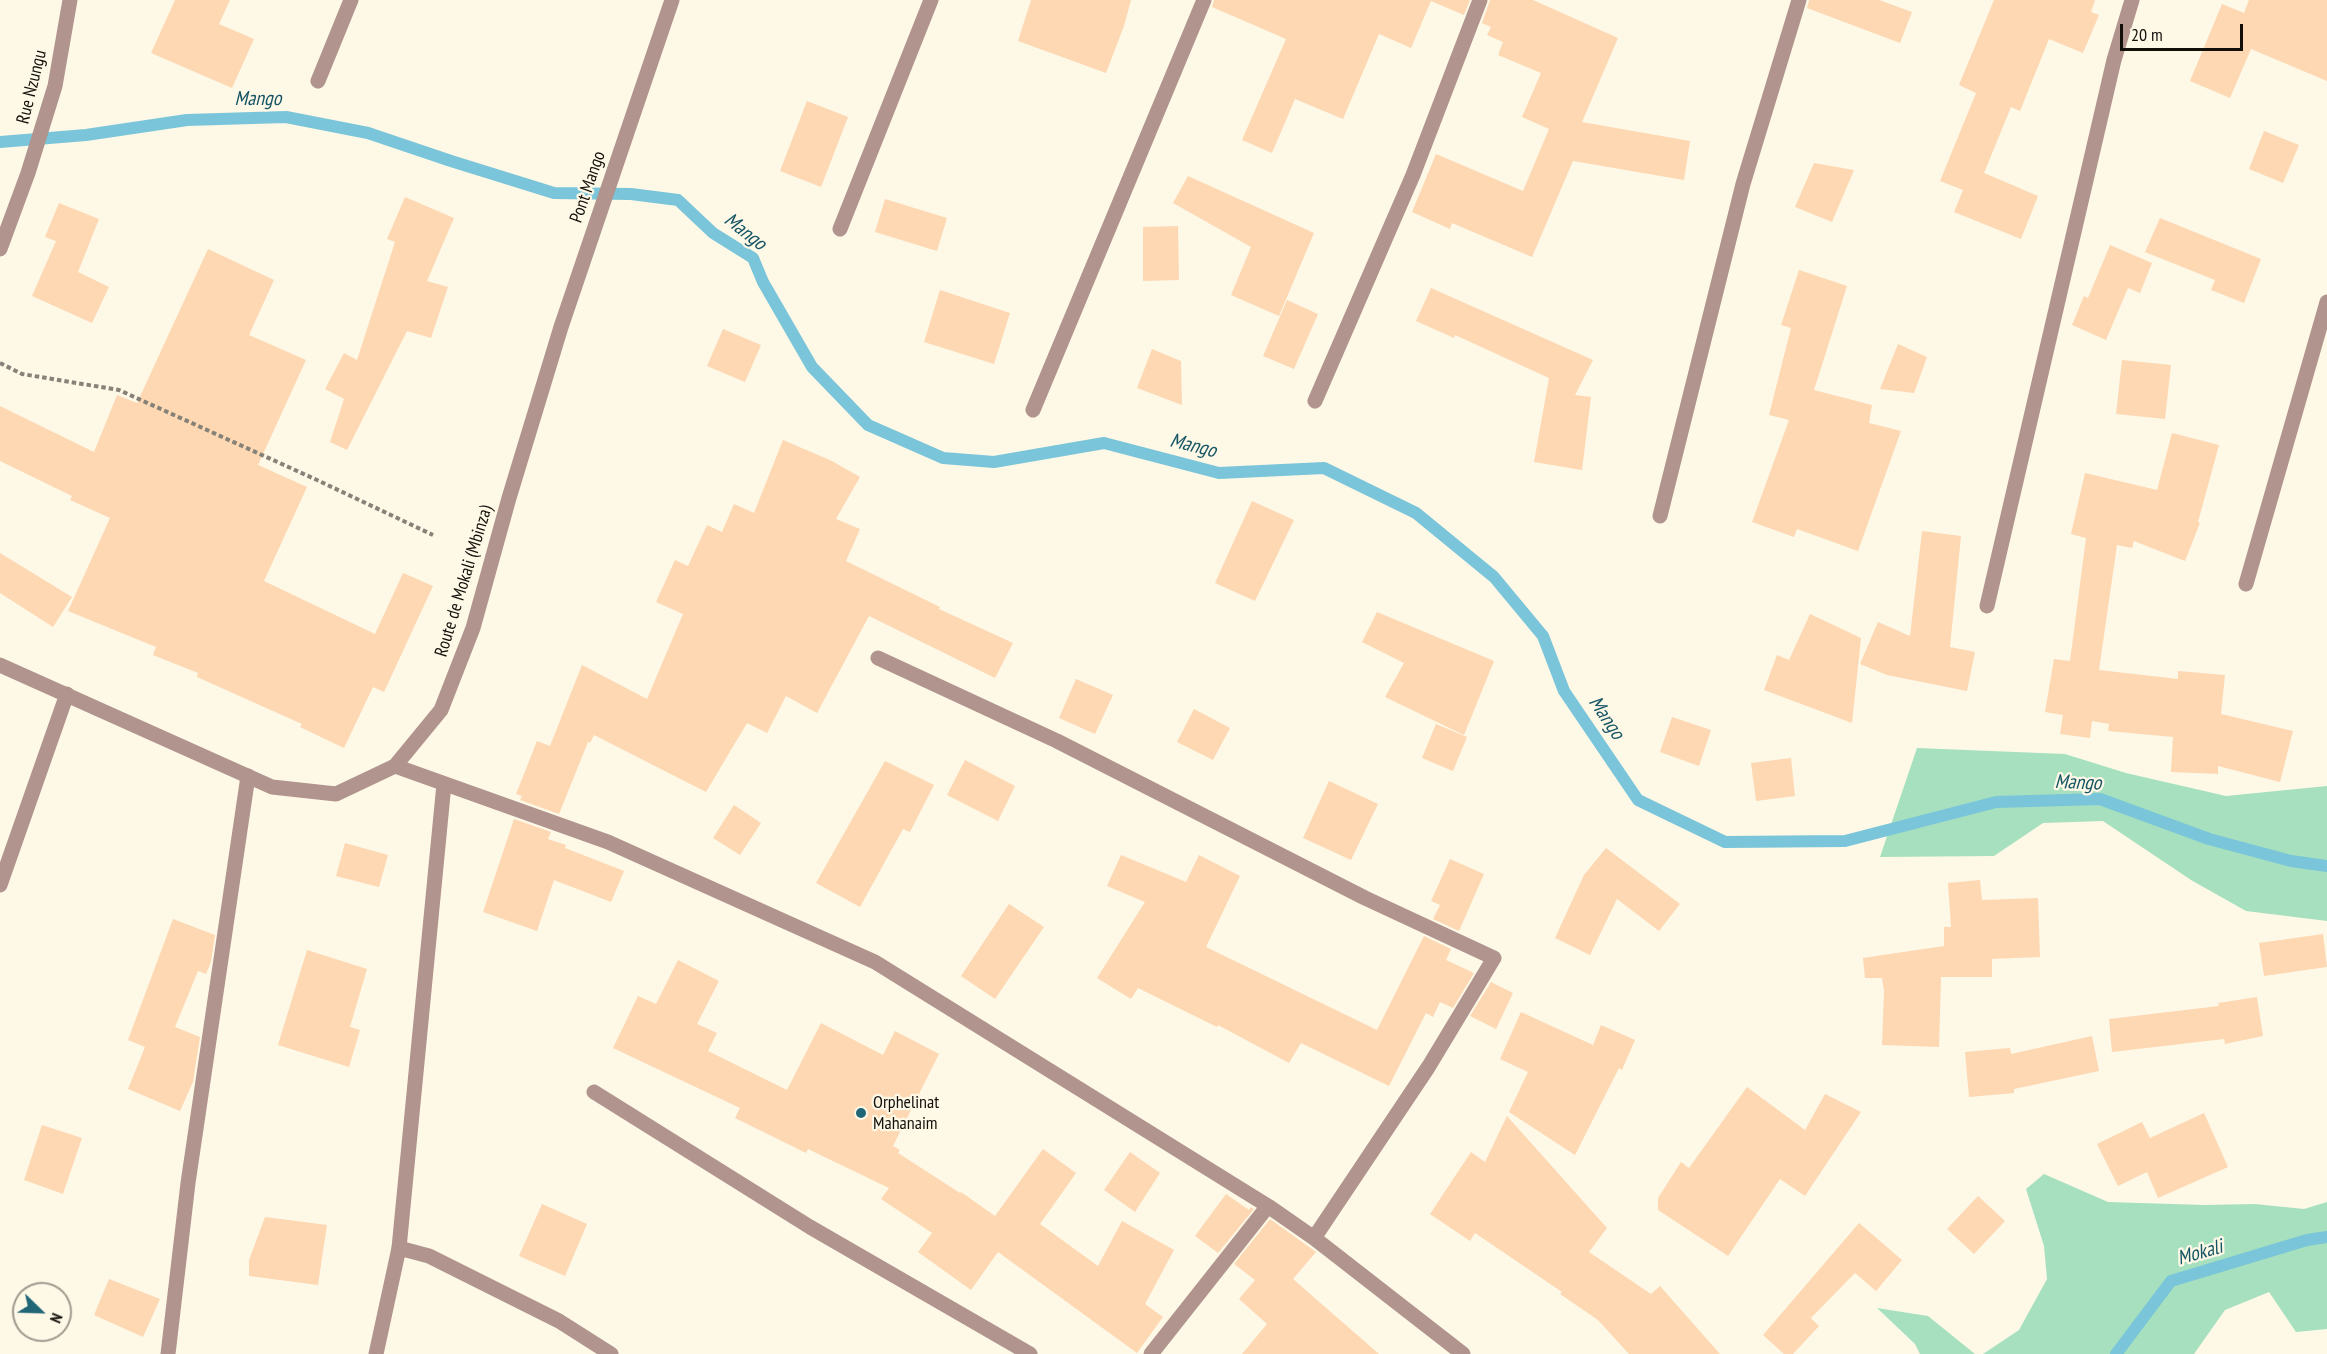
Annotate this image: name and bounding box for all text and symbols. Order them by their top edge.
scale bar [2123,12,2246,50]
text: 20 m [2131,23,2163,46]
street label: Rue Nzungu [12,48,52,126]
water label: Mango [235,87,281,111]
street label: Pont Mango [566,148,610,226]
water label: Mango [719,208,771,256]
water label: Mango [1167,429,1219,463]
street label: Route de Mokali (Mbinza) [431,503,497,659]
water label: Mango [1583,692,1629,744]
water label: Mango [2054,770,2102,796]
place label: Orphelinat Mahanaim [873,1092,939,1134]
marker: Orphelinat Mahanaim [854,1106,868,1120]
water label: Mokali [2175,1235,2225,1271]
north arrow [12,1282,72,1342]
text: N [46,1310,68,1326]

